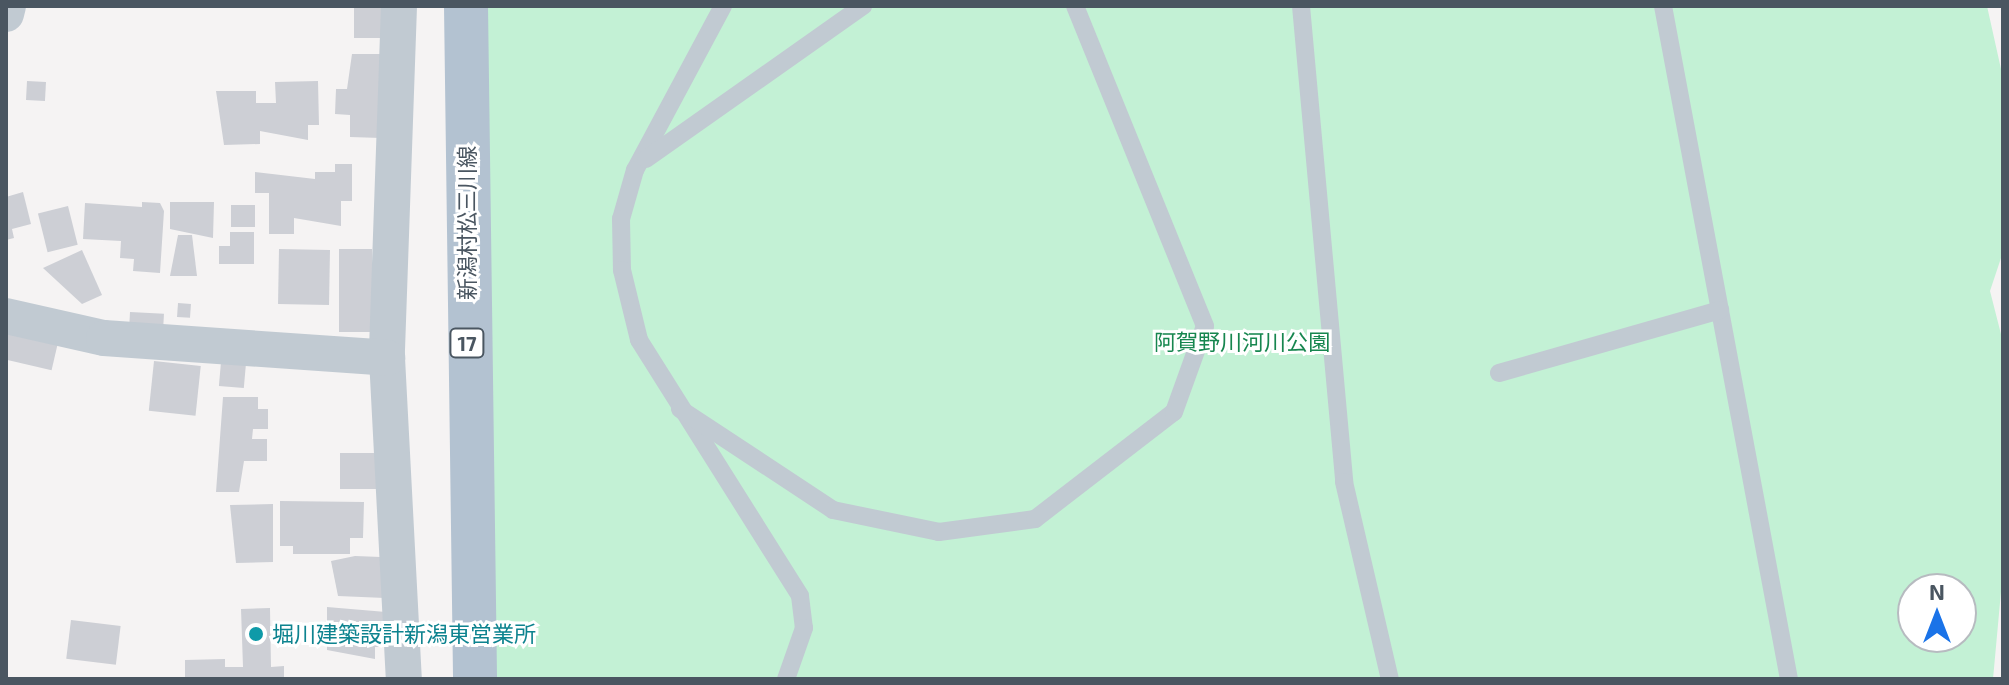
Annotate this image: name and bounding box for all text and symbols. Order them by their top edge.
street label: 新潟村松三川線 [454,146,480,300]
road number: 17 [449,327,485,359]
park label: 阿賀野川河川公園 [1154,329,1330,355]
north arrow [1897,573,1977,653]
text: N [1929,578,1945,604]
place label: 堀川建築設計新潟東営業所 [272,621,536,647]
marker: 堀川建築設計新潟東営業所 [247,625,265,643]

